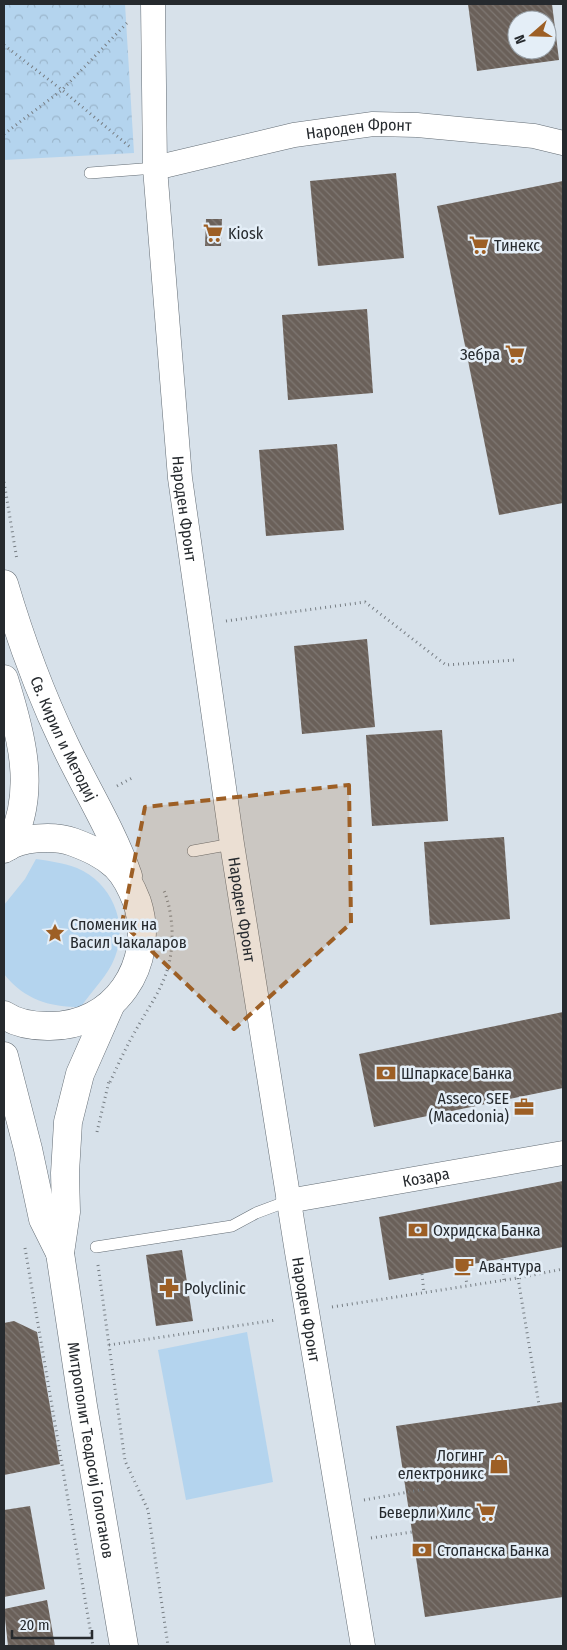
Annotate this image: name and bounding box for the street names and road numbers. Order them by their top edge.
street label: Народен Фронт [305,114,412,143]
street label: Народен Фронт [169,455,201,563]
street label: Св. Кирил и Методиј [27,673,102,804]
street label: Народен Фронт [225,855,260,964]
street label: Козара [401,1163,451,1190]
street label: Народен Фронт [288,1255,325,1364]
street label: Митрополит Теодосиј Гологанов [64,1341,118,1560]

